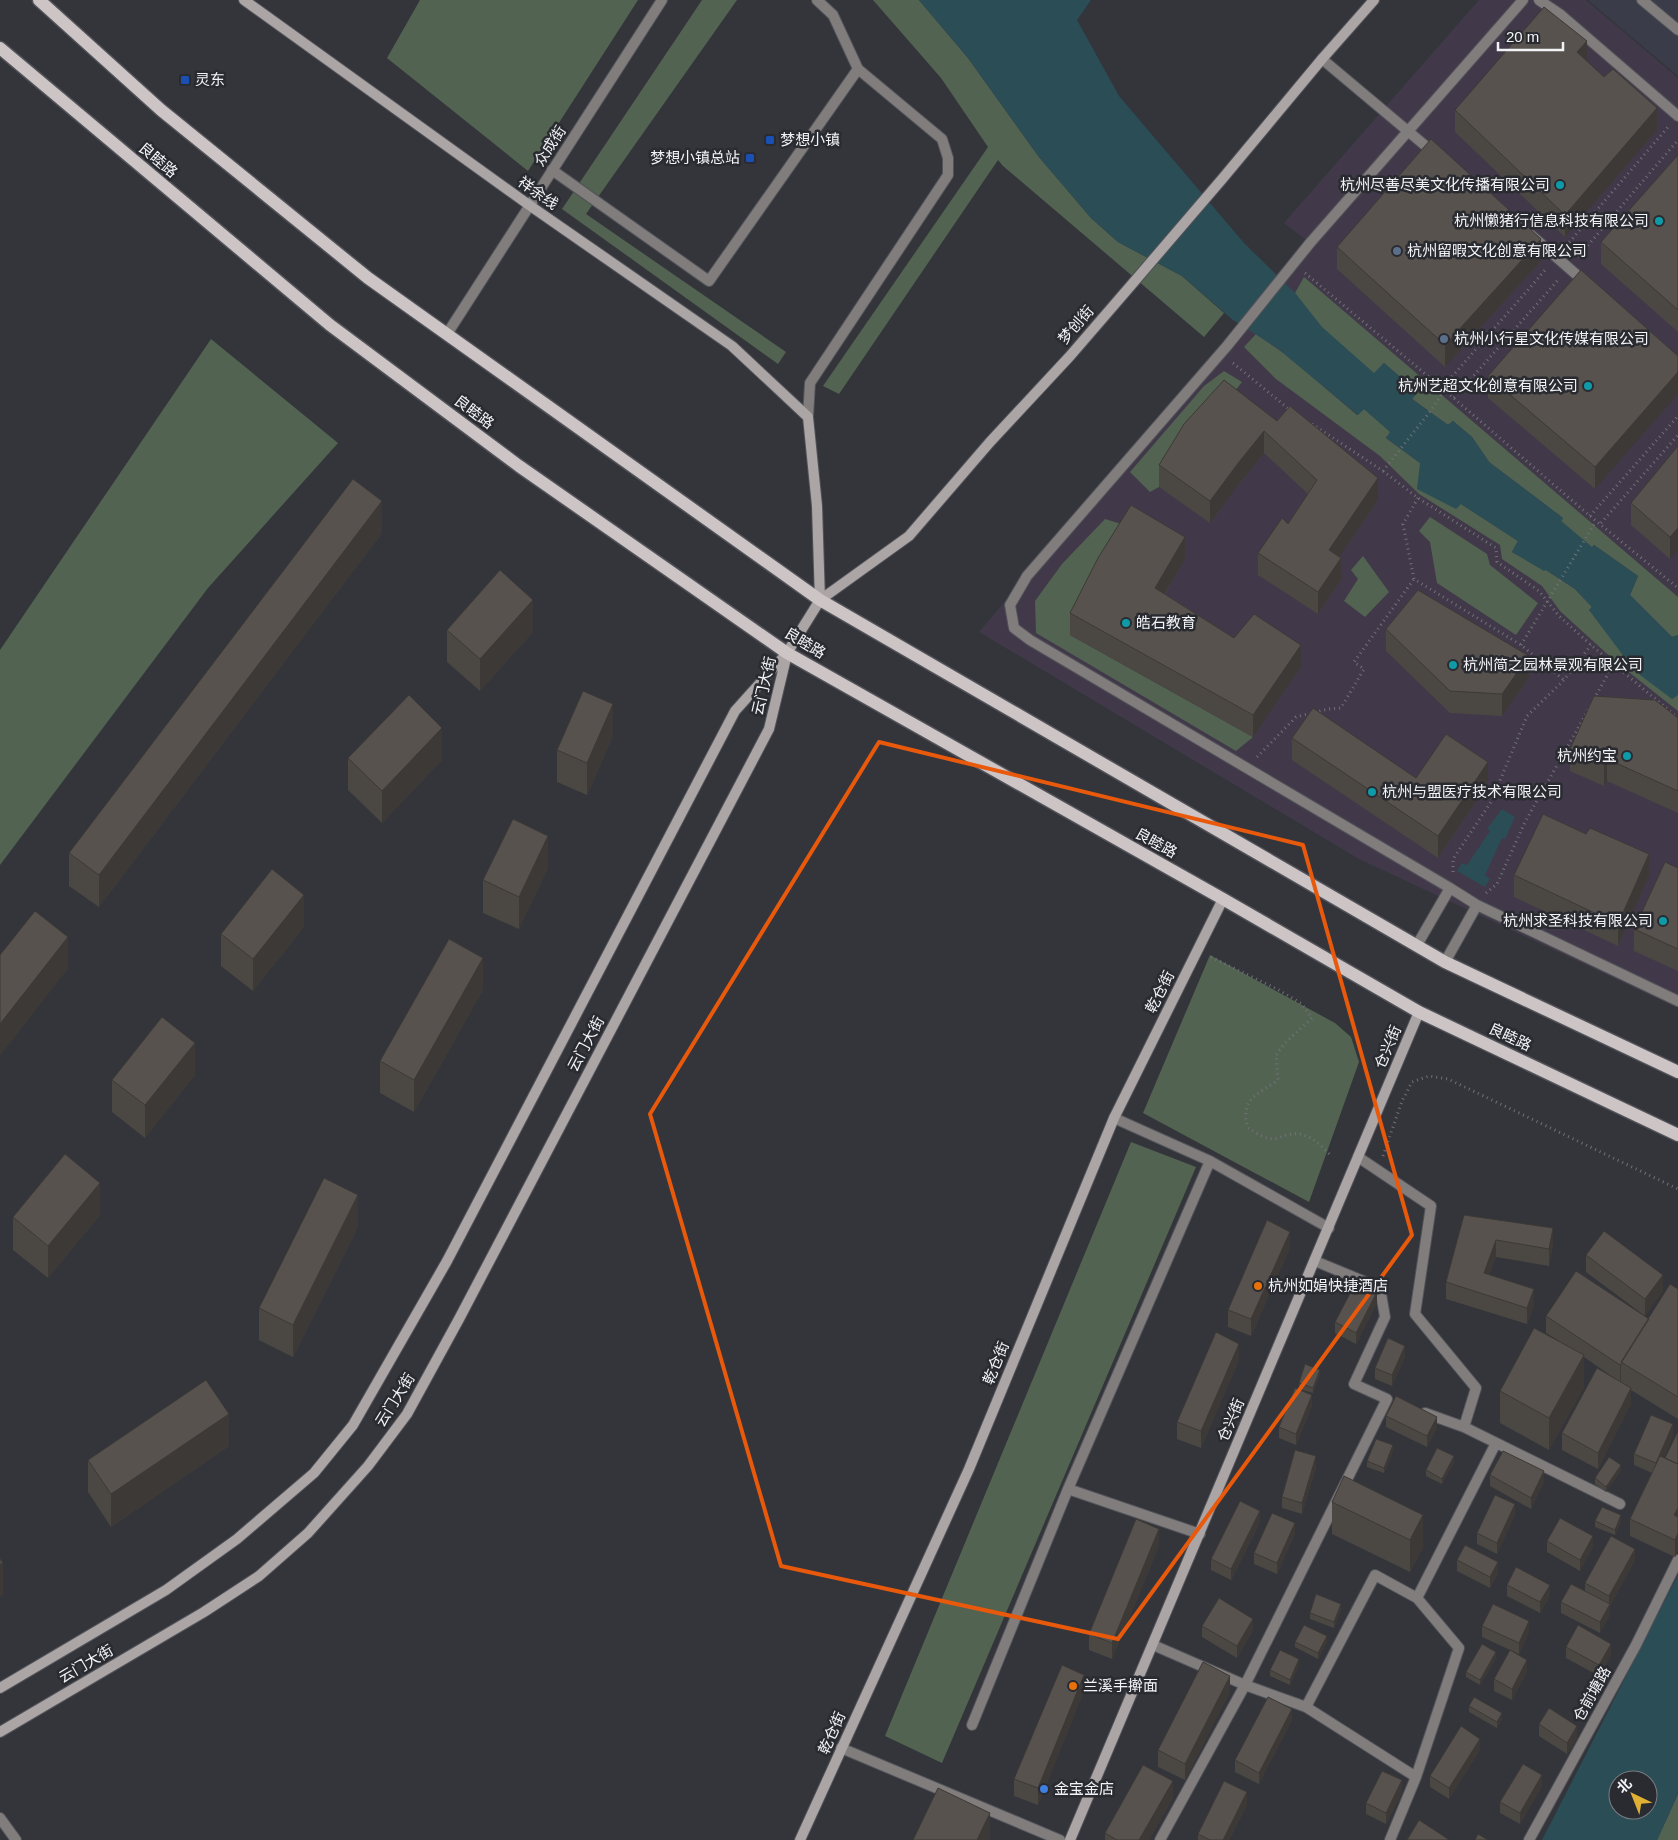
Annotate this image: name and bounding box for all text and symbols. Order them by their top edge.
scale bar [1498,20,1563,52]
text: 20 m [1506,28,1539,45]
place label: 灵东 [195,71,225,88]
marker: 灵东 [179,74,191,86]
street label: 众成街 [530,122,569,169]
place label: 梦想小镇 [780,131,840,148]
marker: 梦想小镇 [764,134,776,146]
street label: 良睦路 [136,139,181,181]
place label: 梦想小镇总站 [650,149,740,166]
marker: 梦想小镇总站 [744,152,756,164]
street label: 祥余线 [515,173,562,212]
place label: 杭州尽善尽美文化传播有限公司 [1340,176,1550,193]
marker: 杭州尽善尽美文化传播有限公司 [1554,179,1566,191]
place label: 杭州懒猪行信息科技有限公司 [1454,212,1649,229]
marker: 杭州懒猪行信息科技有限公司 [1653,215,1665,227]
place label: 杭州留暇文化创意有限公司 [1407,242,1587,259]
marker: 杭州留暇文化创意有限公司 [1391,245,1403,257]
street label: 梦创街 [1054,302,1097,347]
place label: 杭州小行星文化传媒有限公司 [1454,330,1649,347]
marker: 杭州小行星文化传媒有限公司 [1438,333,1450,345]
place label: 杭州艺超文化创意有限公司 [1398,377,1578,394]
marker: 杭州艺超文化创意有限公司 [1582,380,1594,392]
street label: 良睦路 [451,391,497,432]
place label: 皓石教育 [1136,614,1196,631]
marker: 皓石教育 [1120,617,1132,629]
street label: 良睦路 [782,624,829,661]
street label: 云门大街 [748,655,779,717]
place label: 杭州简之园林景观有限公司 [1463,656,1643,673]
marker: 杭州简之园林景观有限公司 [1447,659,1459,671]
place label: 杭州约宝 [1557,747,1617,764]
marker: 杭州约宝 [1621,750,1633,762]
place label: 杭州与盟医疗技术有限公司 [1382,783,1562,800]
marker: 杭州与盟医疗技术有限公司 [1366,786,1378,798]
street label: 良睦路 [1132,824,1180,861]
place label: 杭州求圣科技有限公司 [1503,912,1653,929]
marker: 杭州求圣科技有限公司 [1657,915,1669,927]
street label: 乾仓街 [1142,968,1177,1016]
street label: 云门大街 [564,1013,607,1074]
street label: 良睦路 [1486,1019,1534,1054]
street label: 仓兴街 [1371,1023,1404,1071]
place label: 杭州如娟快捷酒店 [1268,1277,1388,1294]
marker: 杭州如娟快捷酒店 [1252,1280,1264,1292]
street label: 乾仓街 [979,1339,1012,1387]
street label: 云门大街 [371,1370,418,1430]
street label: 仓兴街 [1214,1396,1247,1444]
street label: 云门大街 [56,1641,116,1686]
street label: 仓前塘路 [1570,1663,1614,1724]
place label: 兰溪手擀面 [1083,1677,1158,1694]
marker: 兰溪手擀面 [1067,1680,1079,1692]
street label: 乾仓街 [815,1709,848,1757]
north arrow [1608,1770,1658,1820]
text: 北 [1614,1775,1635,1796]
place label: 金宝金店 [1054,1780,1114,1797]
marker: 金宝金店 [1038,1783,1050,1795]

